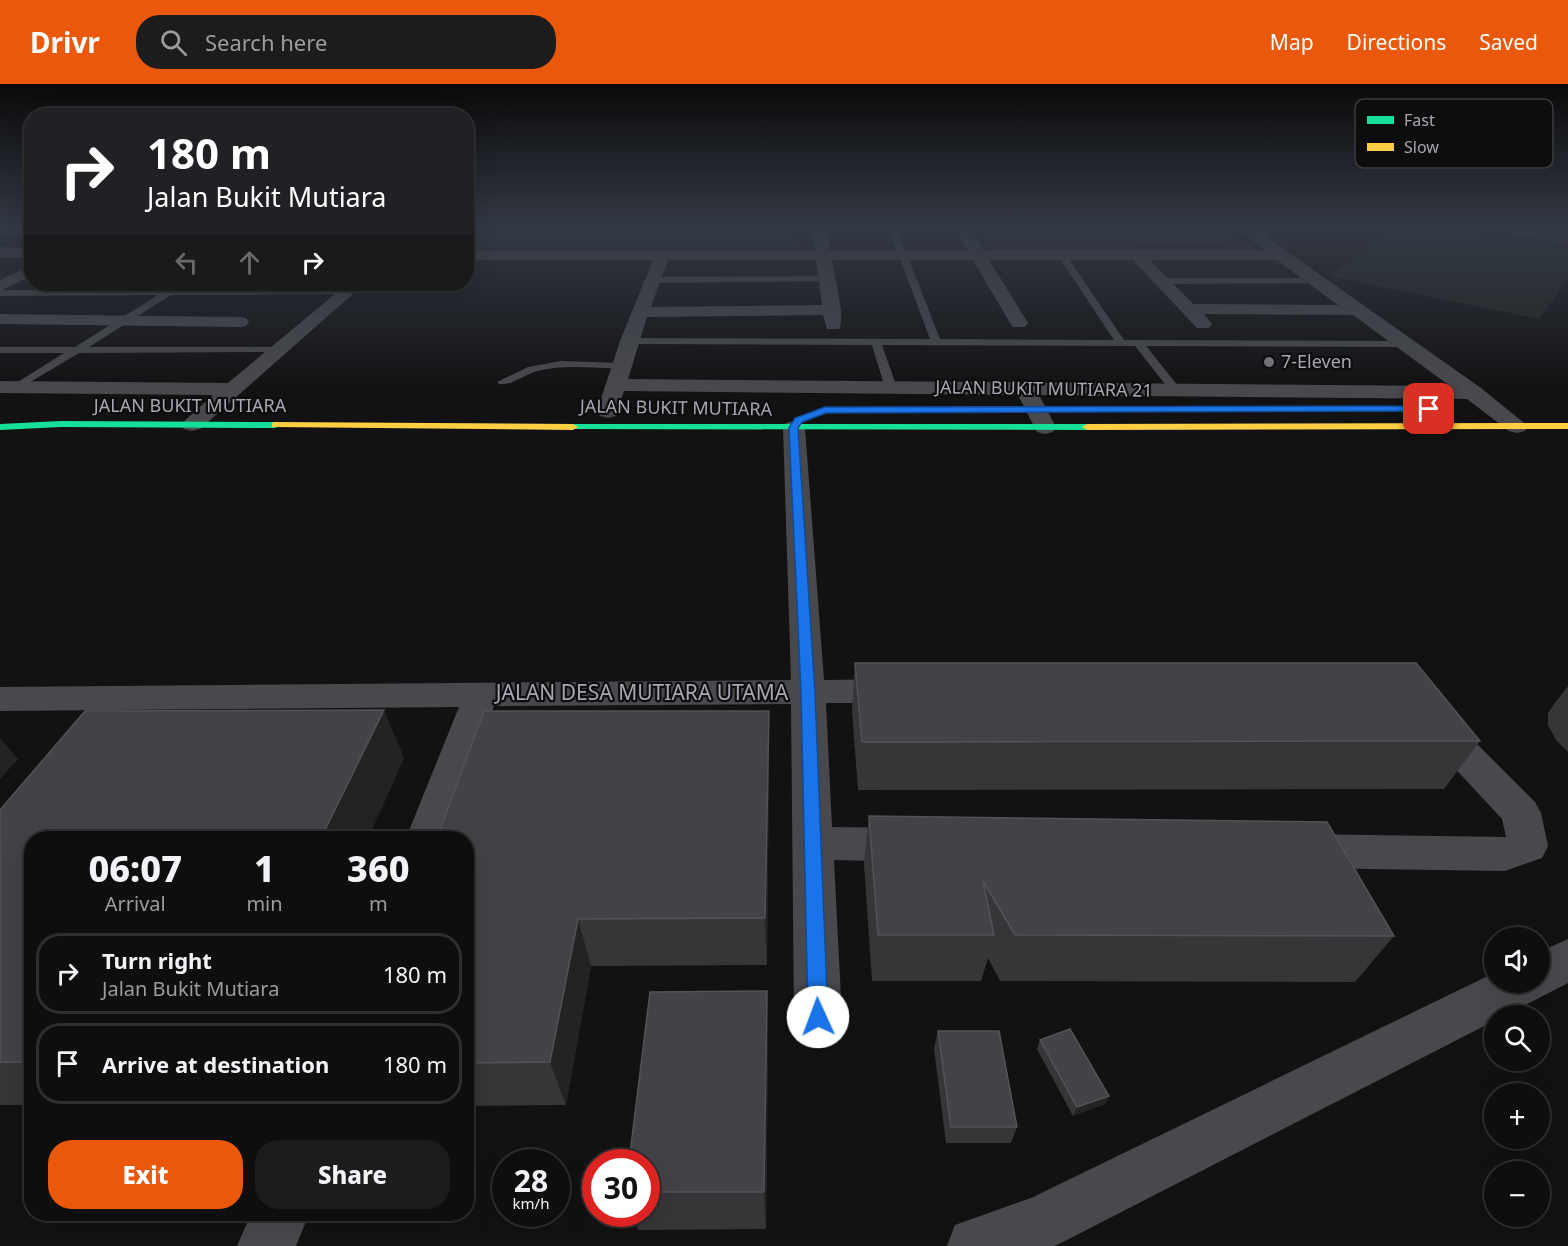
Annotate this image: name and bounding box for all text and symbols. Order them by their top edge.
search box [136,15,556,69]
text: Drivr [30,23,100,61]
icon: search [157,26,190,59]
text: Search here [205,27,327,57]
text: Map [1270,28,1314,56]
text: Directions [1347,28,1446,56]
text: Saved [1479,28,1538,56]
legend [1355,99,1553,168]
text: Fast [1404,109,1435,131]
text: 180 m [147,124,271,181]
icon: right [48,132,126,210]
text: Slow [1404,136,1439,158]
text: Jalan Bukit Mutiara [147,178,387,215]
icon: left [170,246,203,279]
icon: ahead [233,246,266,279]
icon: right [296,246,329,279]
place label: 7-Eleven [1281,349,1352,373]
marker: 7-Eleven [1262,355,1276,369]
street label: JALAN BUKIT MUTIARA 21 [933,374,1153,402]
pin [1403,383,1454,434]
icon: arrive [1412,392,1445,425]
street label: JALAN BUKIT MUTIARA [92,393,287,417]
street label: JALAN BUKIT MUTIARA [578,393,773,421]
street label: JALAN DESA MUTIARA UTAMA [494,678,789,706]
text: 06:07 [88,844,182,893]
text: 1 [254,844,275,893]
text: 360 [347,844,410,893]
text: Arrival [105,890,166,917]
text: min [246,890,283,917]
text: m [369,890,388,917]
map controls [1484,927,1550,1227]
button: sound [1484,927,1550,993]
text: Turn right [102,945,212,975]
icon: right [51,957,84,990]
text: 180 m [383,959,447,989]
text: Jalan Bukit Mutiara [102,975,279,1002]
position arrow [786,985,850,1049]
button: search [1484,1005,1550,1071]
icon: arrive [51,1047,84,1080]
text: Arrive at destination [102,1049,329,1079]
text: 180 m [383,1049,447,1079]
button: + [1484,1083,1550,1149]
button: Exit [48,1140,243,1209]
button: Share [255,1140,450,1209]
speed limit sign: 30 [582,1149,660,1227]
text: 28 [514,1160,548,1201]
button: − [1484,1161,1550,1227]
text: km/h [513,1193,549,1213]

